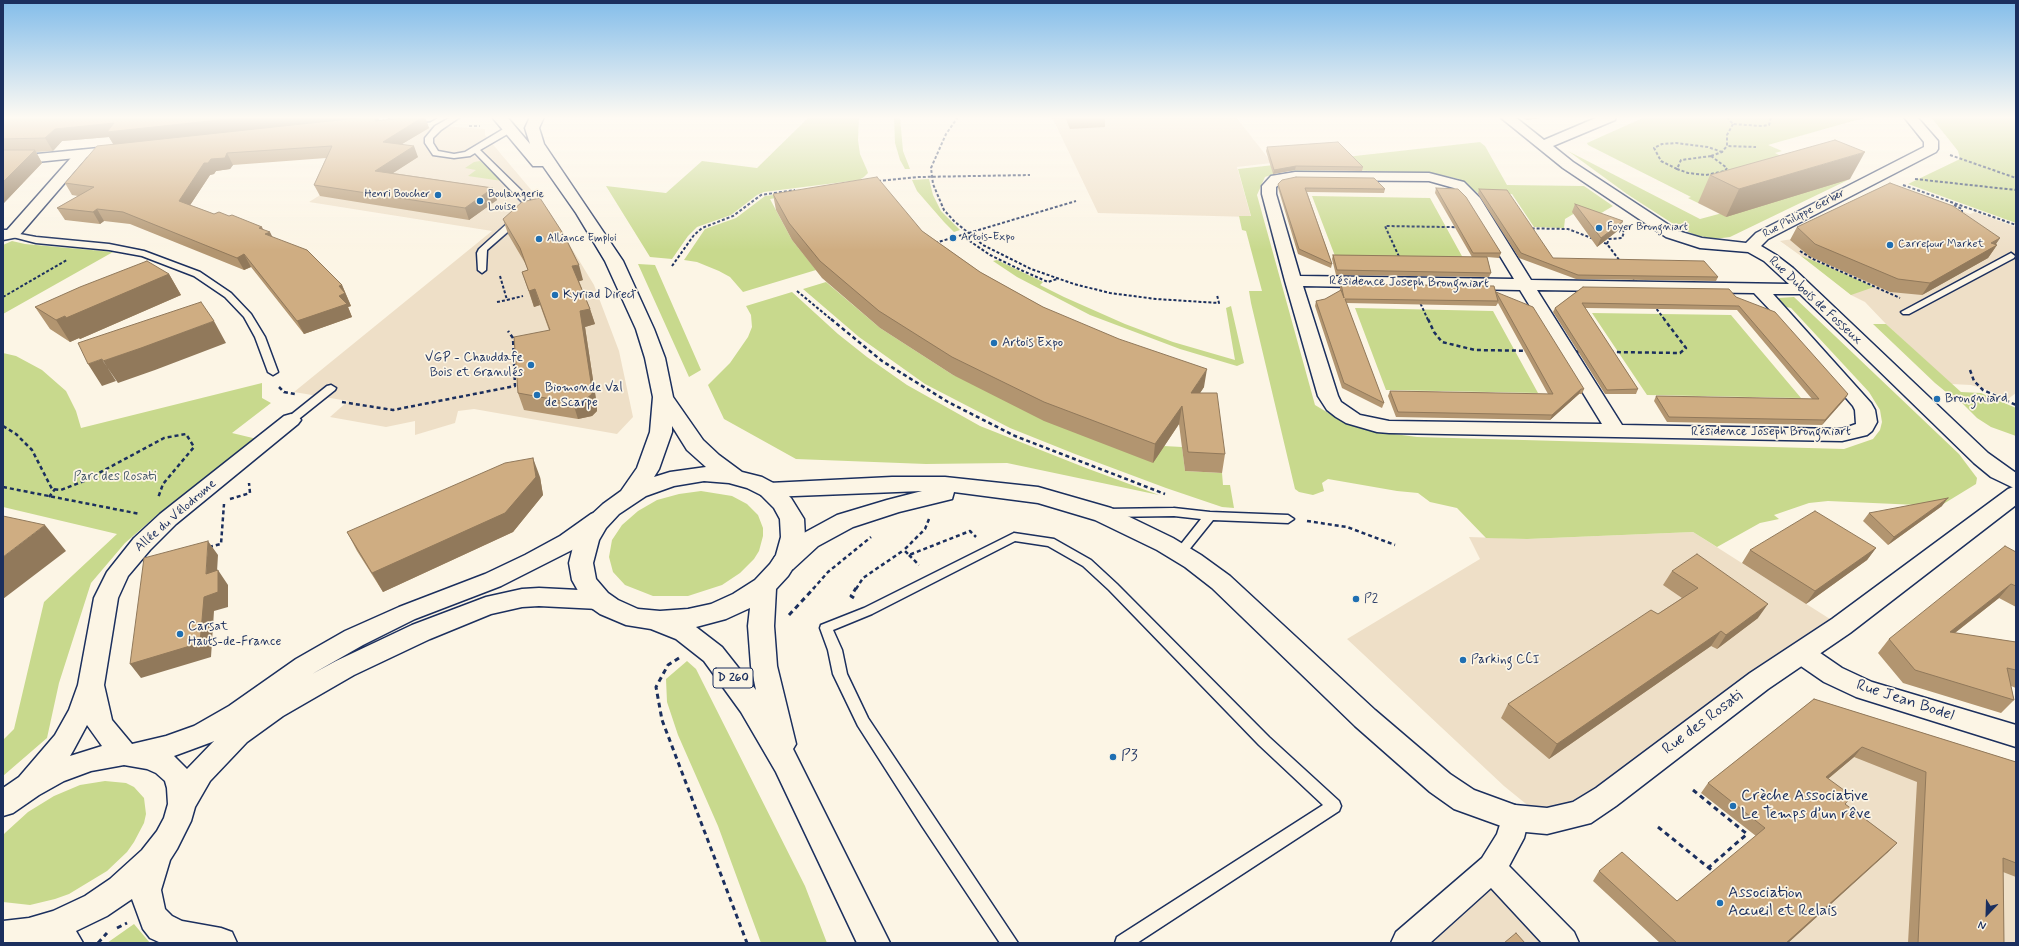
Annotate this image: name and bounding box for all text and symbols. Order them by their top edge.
street label: Rue Philippe Gerber [1761,187,1847,241]
place label: Henri Boucher [364,188,430,202]
place label: Boulangerie Louise [488,188,544,214]
marker: Henri Boucher [433,190,443,200]
marker: Boulangerie Louise [475,196,485,206]
place label: Foyer Brongniart [1607,221,1688,235]
marker: Foyer Brongniart [1594,223,1604,233]
place label: Artois-Expo [961,231,1015,245]
place label: Alliance Emploi [547,232,617,246]
marker: Artois-Expo [948,233,958,243]
marker: Alliance Emploi [534,234,544,244]
place label: Carrefour Market [1898,238,1984,252]
marker: Carrefour Market [1885,240,1895,250]
street label: Rue Dubois de Fosseux [1765,254,1865,348]
street label: Résidence Joseph Brongniart [1329,274,1489,292]
place label: Kyriad Direct [563,287,636,303]
marker: Kyriad Direct [550,290,560,300]
place label: Artois Expo [1002,335,1063,351]
marker: Artois Expo [989,338,999,348]
place label: VGP - Chauddafe Bois et Granulés [425,350,523,381]
marker: VGP - Chauddafe Bois et Granulés [526,360,536,370]
place label: Biomonde Val de Scarpe [545,380,623,411]
marker: Biomonde Val de Scarpe [532,390,542,400]
place label: Brongniard [1945,391,2007,407]
marker: Brongniard [1932,394,1942,404]
street label: Résidence Joseph Brongniart [1691,424,1851,440]
park label: Parc des Rosati [74,469,156,485]
street label: Allée du Vélodrome [132,476,220,556]
place label: P2 [1364,591,1378,607]
marker: P2 [1351,594,1361,604]
place label: Carsat Hauts-de-France [188,619,281,650]
marker: Carsat Hauts-de-France [175,629,185,639]
place label: Parking CCI [1471,652,1540,668]
marker: Parking CCI [1458,655,1468,665]
road number: D 260 [713,668,753,688]
street label: Rue Jean Bodel [1854,676,1956,726]
street label: Rue des Rosati [1659,687,1747,759]
place label: P3 [1121,747,1138,767]
marker: P3 [1108,752,1118,762]
place label: Crèche Associative Le Temps d’un rêve [1741,787,1871,825]
marker: Crèche Associative Le Temps d’un rêve [1728,801,1738,811]
place label: Association Accueil et Relais [1728,884,1837,922]
north arrow [1967,894,2007,934]
marker: Association Accueil et Relais [1715,898,1725,908]
text: N [1976,917,1988,933]

